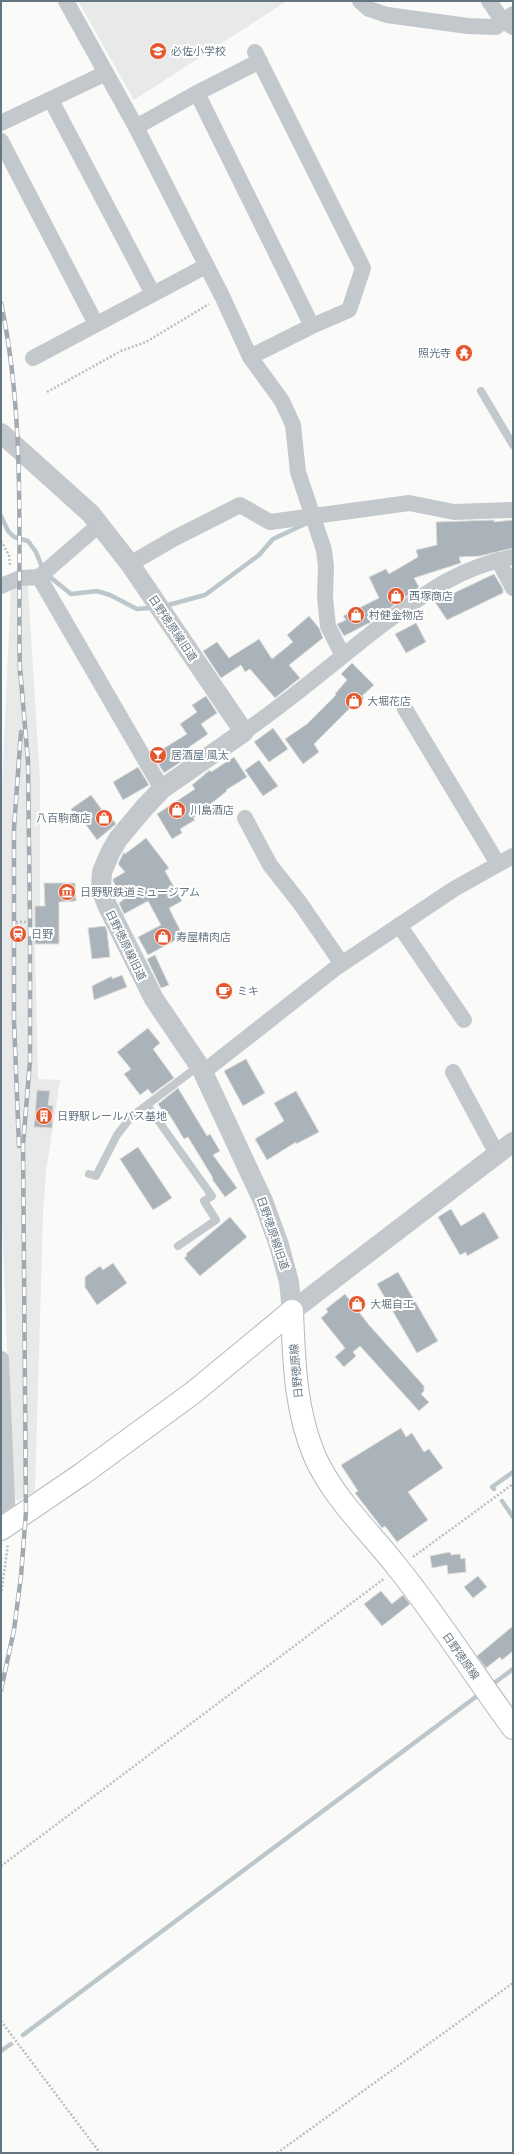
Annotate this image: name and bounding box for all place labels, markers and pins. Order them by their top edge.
school or university icon: 必佐小学校 [148,41,168,61]
place label: 必佐小学校 [171,45,226,58]
temple icon: 照光寺 [454,343,474,363]
place label: 照光寺 [418,347,451,360]
shop icon: 西塚商店 [386,586,406,606]
place label: 西塚商店 [409,590,453,603]
shop icon: 村健金物店 [346,605,366,625]
place label: 村健金物店 [369,609,424,622]
shop icon: 大堀花店 [344,691,364,711]
place label: 大堀花店 [367,695,411,708]
bar icon: 居酒屋 風太 [148,745,168,765]
place label: 居酒屋 風太 [171,749,229,762]
shop icon: 川島酒店 [167,800,187,820]
place label: 川島酒店 [190,804,234,817]
shop icon: 八百駒商店 [94,808,114,828]
place label: 八百駒商店 [36,812,91,825]
museum icon: 日野駅鉄道ミュージアム [57,882,77,902]
place label: 日野駅鉄道ミュージアム [80,886,200,899]
station icon: 日野 [8,924,28,944]
shop icon: 寿屋精肉店 [153,927,173,947]
place label: 日野 [31,928,53,941]
place label: 寿屋精肉店 [176,931,231,944]
cafe icon: ミキ [214,981,234,1001]
place label: ミキ [237,985,259,998]
building icon: 日野駅レールバス基地 [34,1106,54,1126]
place label: 日野駅レールバス基地 [57,1110,167,1123]
shop icon: 大堀自工 [347,1294,367,1314]
place label: 大堀自工 [370,1298,414,1311]

